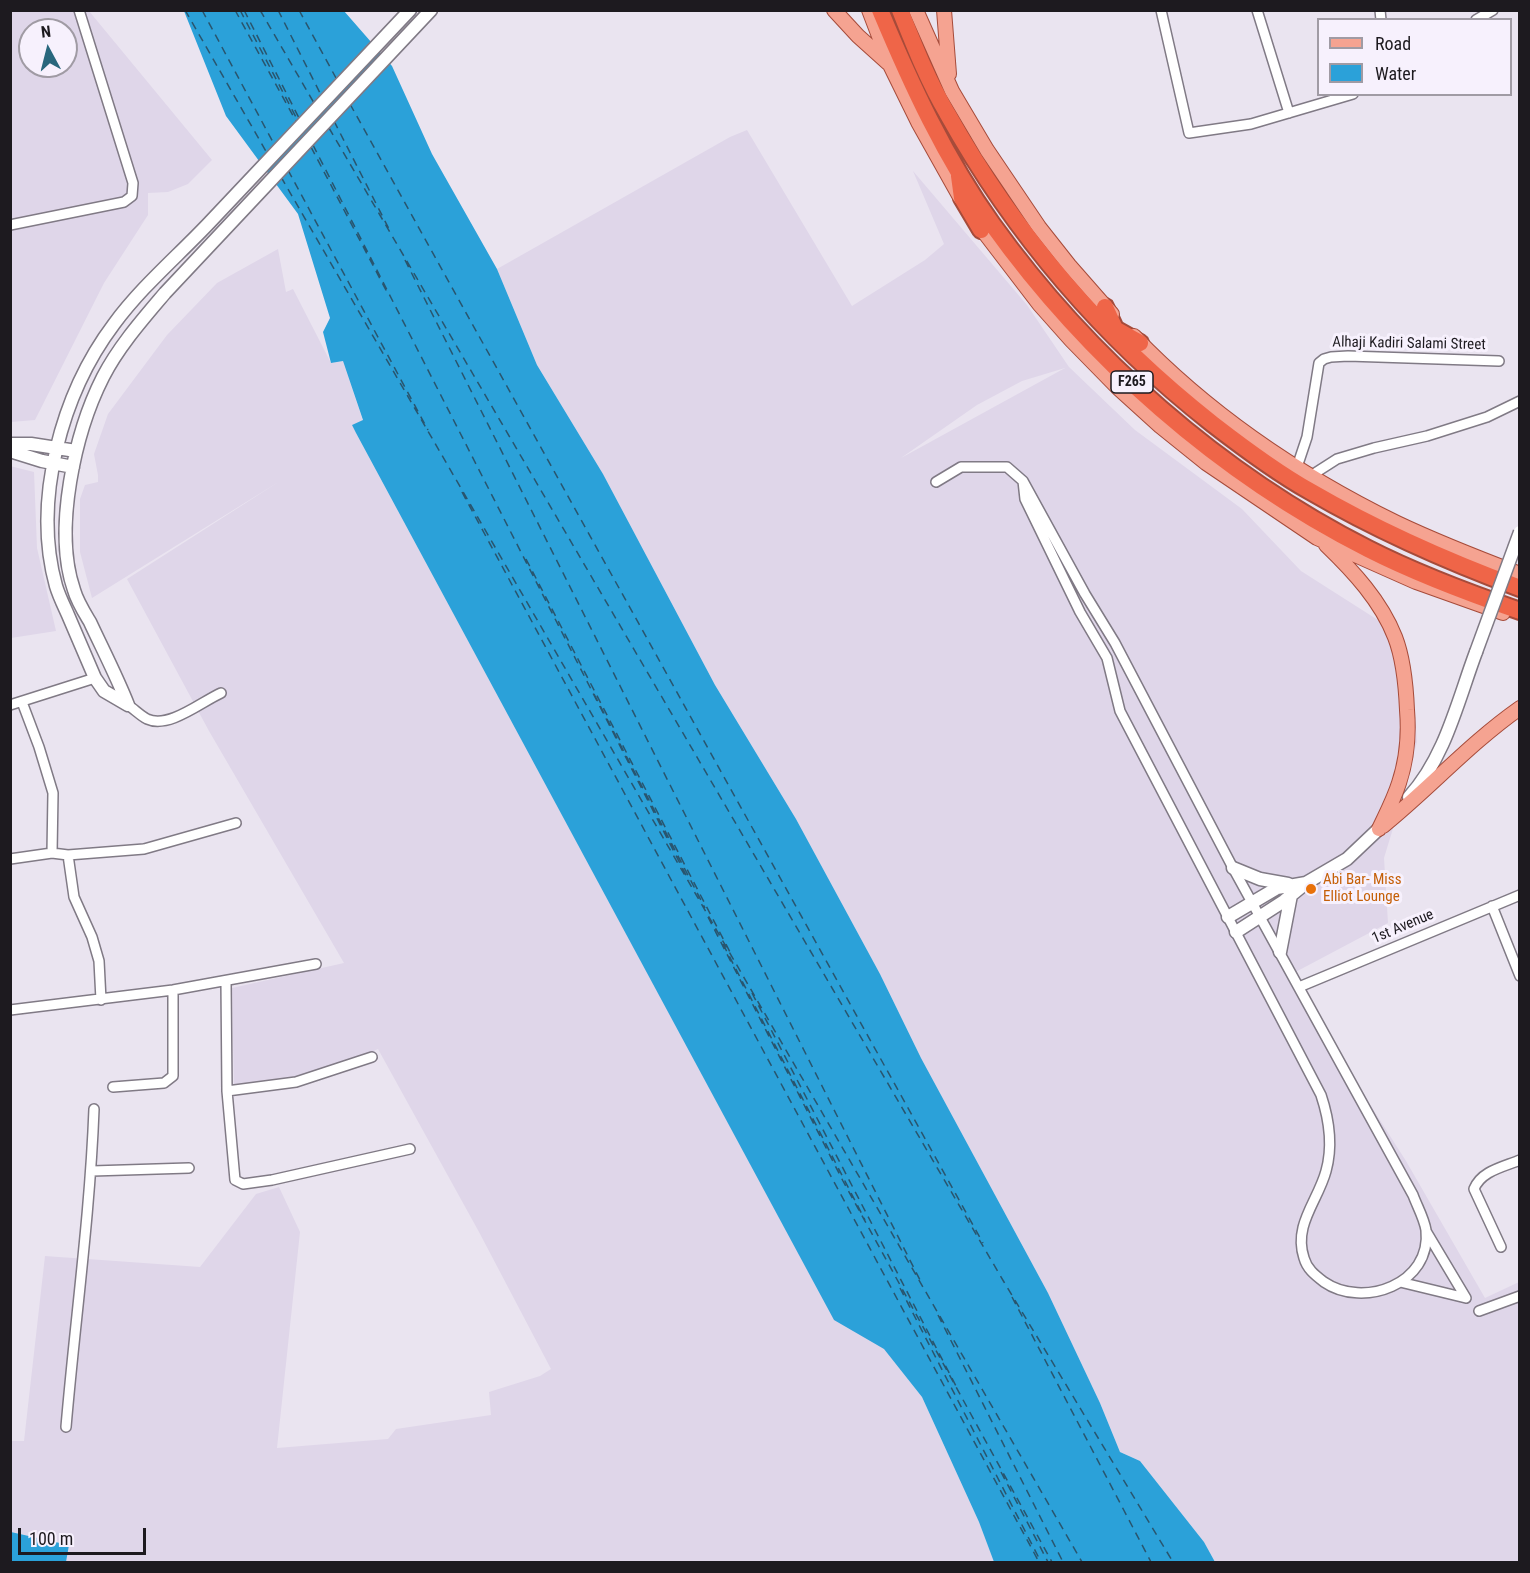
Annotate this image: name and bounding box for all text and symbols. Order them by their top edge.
north arrow [18,18,78,78]
legend [1317,18,1512,96]
text: N [40,22,52,42]
text: Road [1375,33,1411,54]
text: Water [1375,63,1416,84]
street label: Alhaji Kadiri Salami Street [1332,334,1486,354]
road number: F265 [1111,371,1153,393]
place label: Abi Bar- Miss Elliot Lounge [1323,871,1401,906]
marker: Abi Bar- Miss Elliot Lounge [1304,882,1318,896]
street label: 1st Avenue [1369,906,1437,948]
scale bar [21,1516,148,1554]
text: 100 m [29,1528,73,1549]

